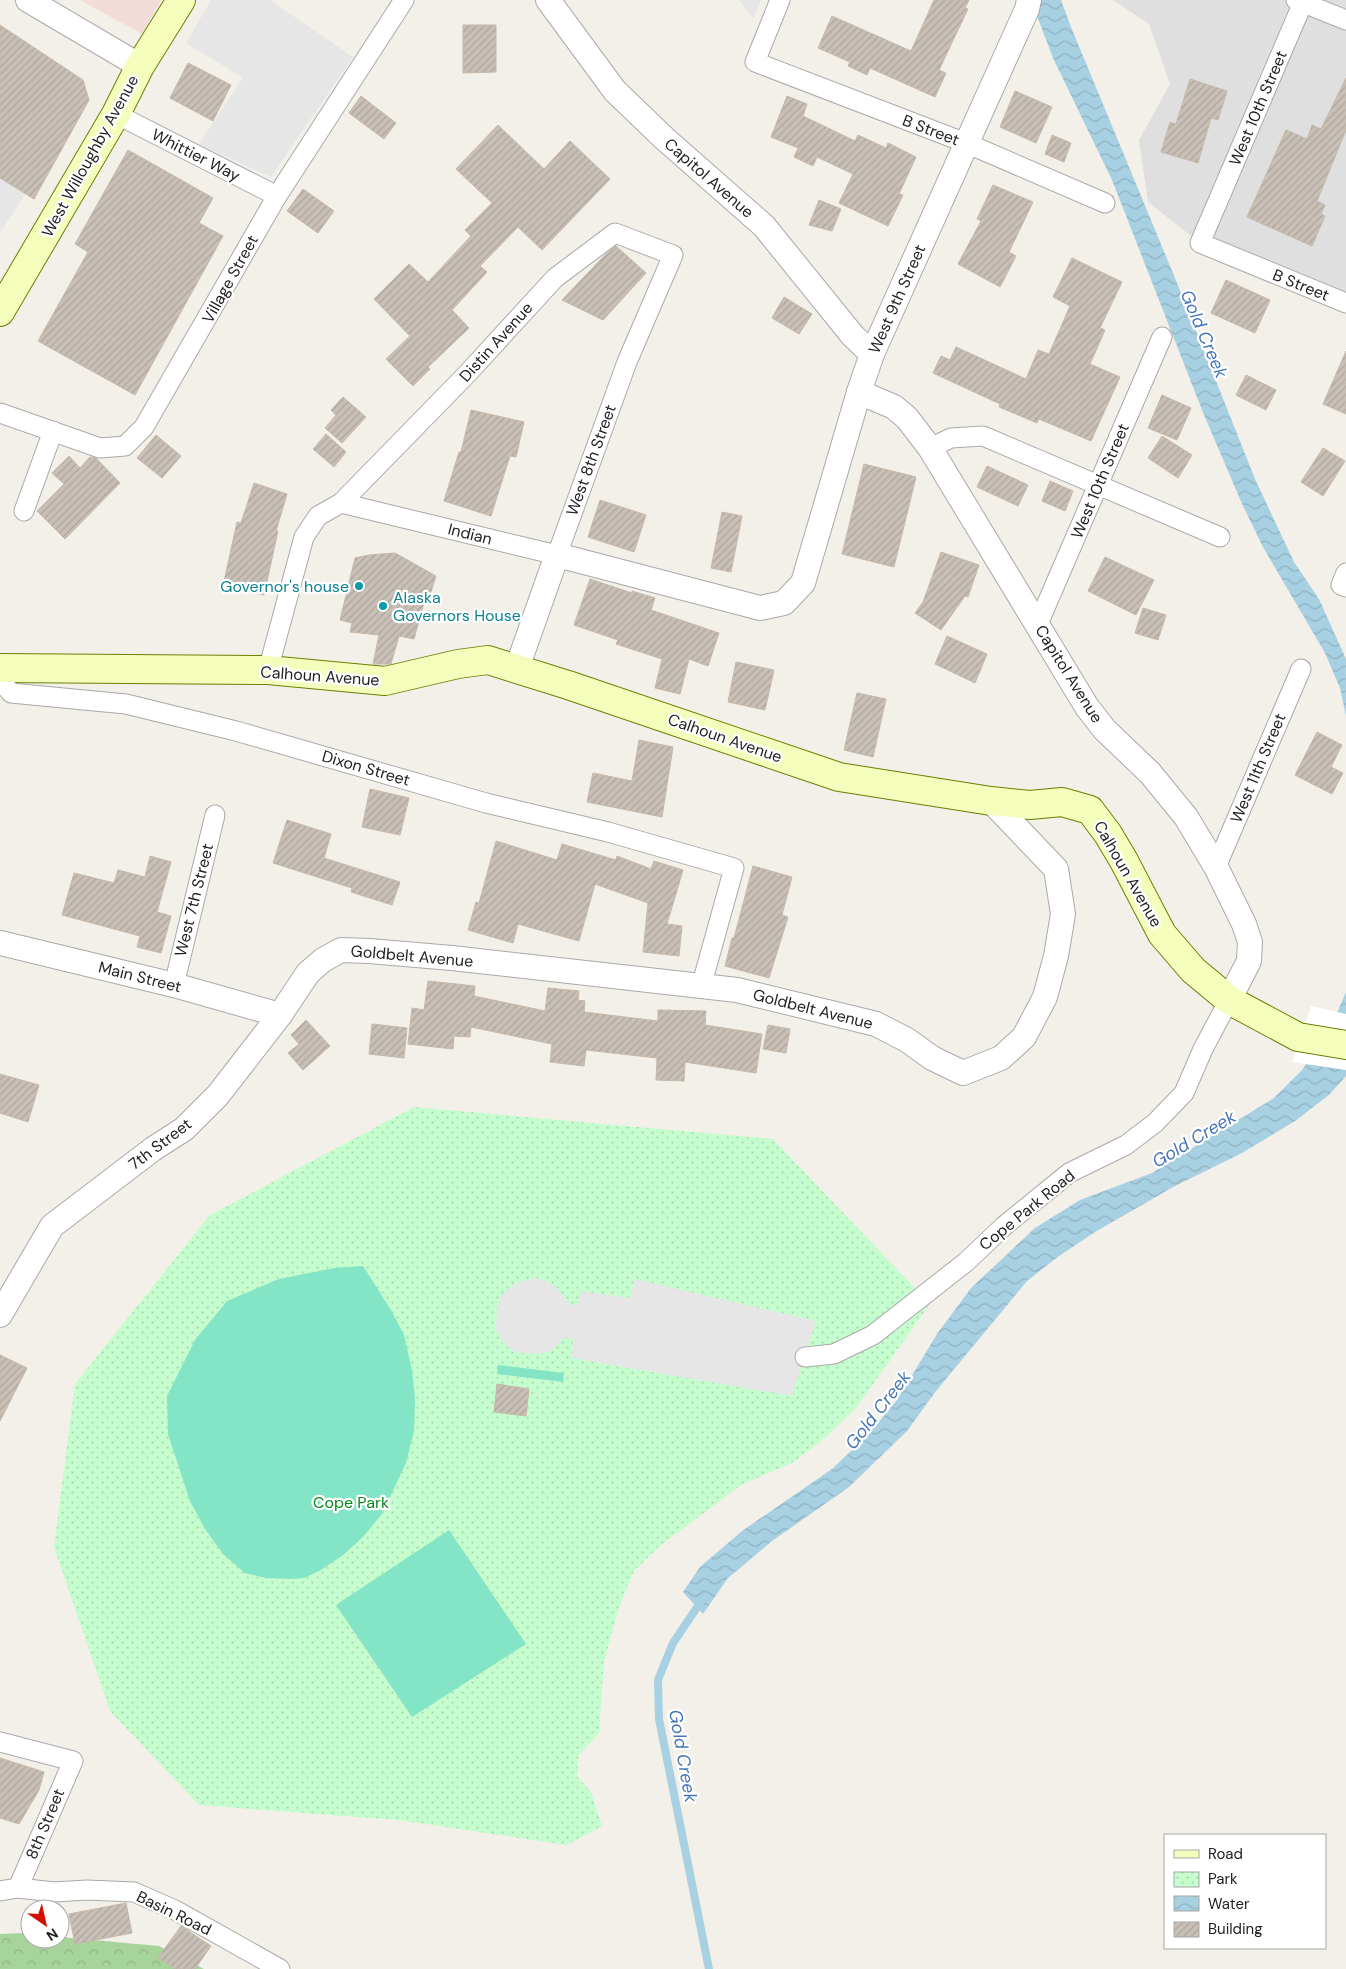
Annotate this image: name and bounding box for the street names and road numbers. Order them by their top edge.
street label: West 10th Street [1224,47,1292,169]
street label: West Willoughby Avenue [37,71,143,241]
street label: B Street [900,110,962,150]
street label: Whittier Way [148,124,244,186]
street label: Capitol Avenue [660,133,758,223]
street label: Village Street [197,231,263,327]
street label: West 9th Street [864,241,930,357]
street label: B Street [1270,264,1332,306]
street label: Distin Avenue [455,298,537,386]
street label: West 8th Street [561,402,621,518]
street label: West 10th Street [1066,420,1134,542]
street label: Indian [446,518,494,550]
street label: Capitol Avenue [1030,621,1108,727]
street label: Calhoun Avenue [260,661,380,691]
street label: Calhoun Avenue [665,709,785,767]
street label: West 11th Street [1225,710,1291,826]
street label: Dixon Street [319,745,413,791]
street label: Calhoun Avenue [1089,817,1167,931]
street label: West 7th Street [170,841,218,959]
street label: Goldbelt Avenue [350,940,474,972]
street label: Main Street [96,957,184,997]
street label: Goldbelt Avenue [751,984,875,1034]
street label: 7th Street [124,1113,196,1175]
street label: Cope Park Road [975,1165,1079,1255]
street label: 8th Street [21,1785,69,1863]
street label: Basin Road [133,1886,215,1940]

